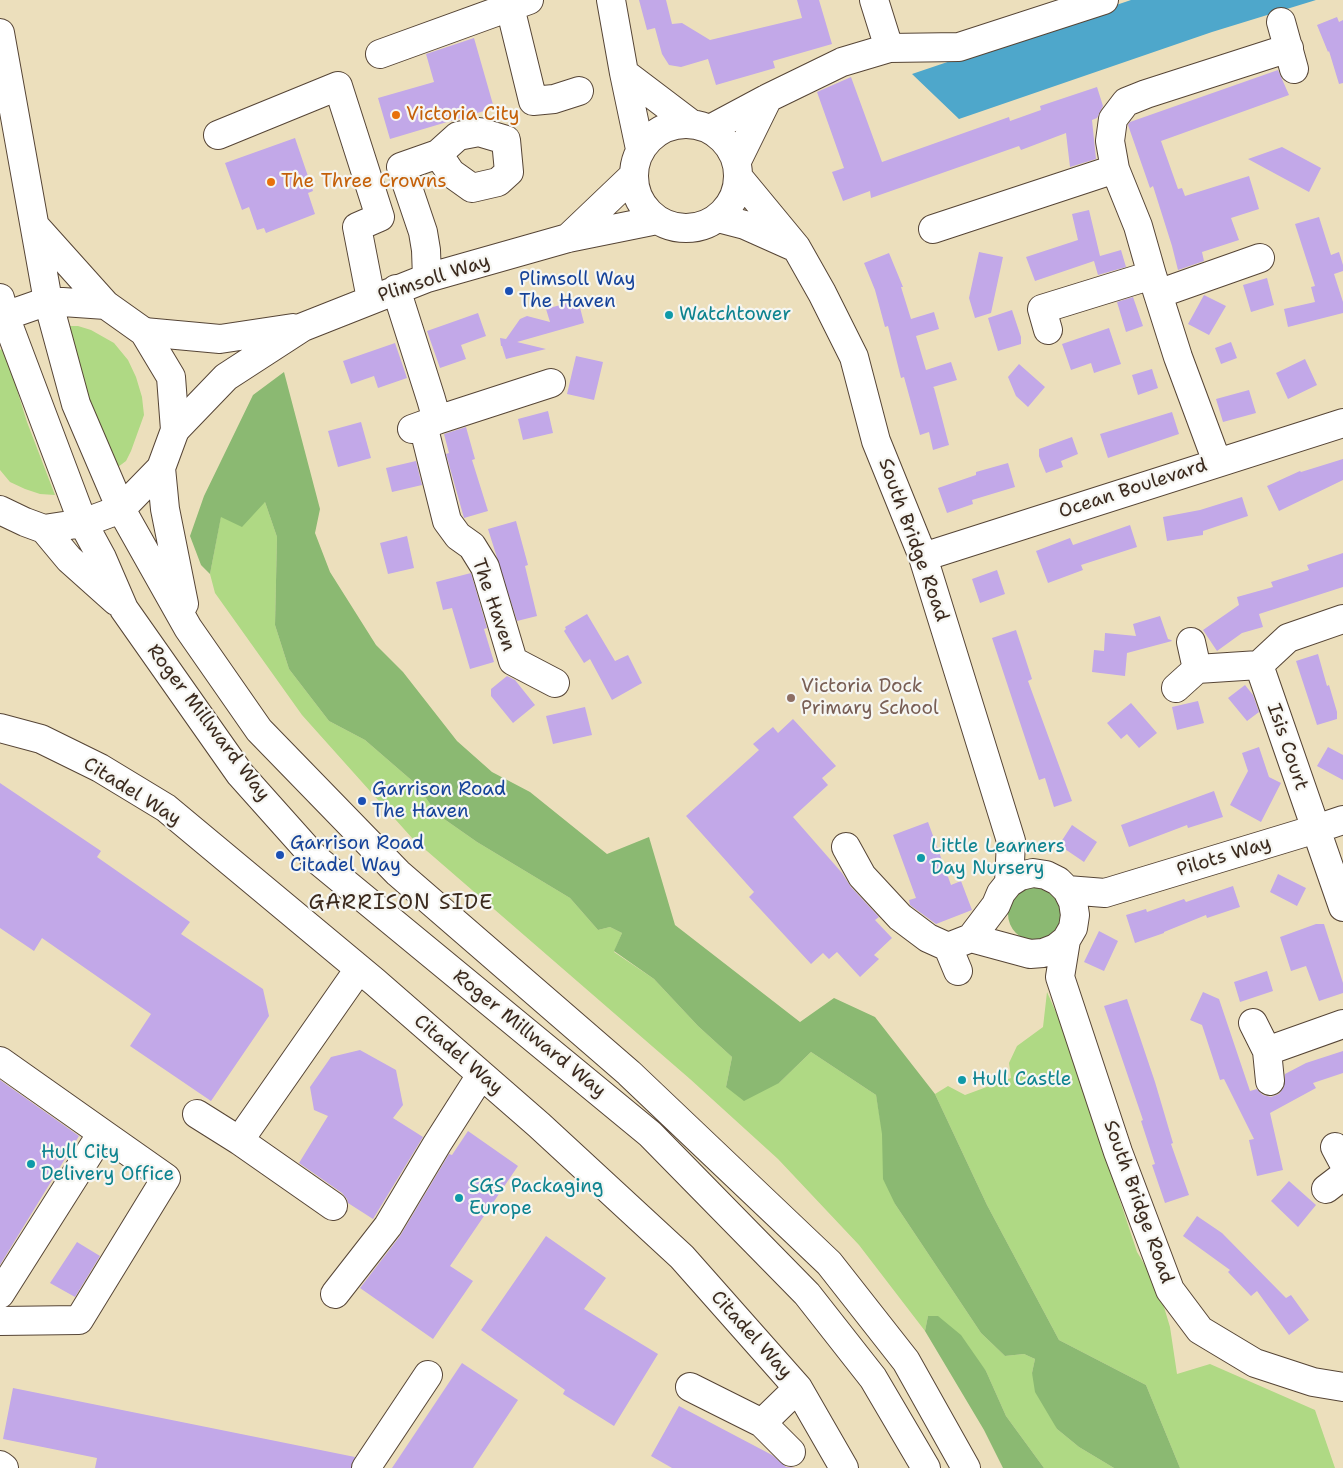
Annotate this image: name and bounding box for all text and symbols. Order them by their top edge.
place label: Victoria City [406,104,519,126]
marker: Victoria City [390,109,402,121]
place label: The Three Crowns [281,171,447,193]
marker: The Three Crowns [265,176,277,188]
street label: Plimsoll Way [375,250,493,308]
place label: Plimsoll Way The Haven [519,269,635,313]
marker: Plimsoll Way The Haven [503,285,515,297]
place label: Watchtower [679,304,791,326]
marker: Watchtower [663,309,675,321]
street label: Ocean Boulevard [1056,454,1210,524]
street label: South Bridge Road [873,455,953,625]
street label: The Haven [466,556,520,654]
street label: Roger Millward Way [142,640,274,806]
place label: Victoria Dock Primary School [801,676,939,720]
marker: Victoria Dock Primary School [785,692,797,704]
street label: Isis Court [1262,701,1312,793]
street label: Citadel Way [79,753,185,831]
place label: Garrison Road The Haven [372,779,506,823]
marker: Garrison Road The Haven [356,795,368,807]
street label: Pilots Way [1174,832,1274,882]
place label: Garrison Road Citadel Way [290,833,424,877]
place label: Little Learners Day Nursery [931,836,1065,880]
marker: Garrison Road Citadel Way [274,849,286,861]
marker: Little Learners Day Nursery [915,852,927,864]
district label: GARRISON SIDE [307,891,495,917]
street label: Roger Millward Way [448,965,610,1103]
street label: Citadel Way [409,1010,507,1100]
place label: Hull Castle [972,1069,1072,1091]
marker: Hull Castle [956,1074,968,1086]
street label: South Bridge Road [1098,1117,1178,1287]
place label: Hull City Delivery Office [41,1142,174,1186]
marker: Hull City Delivery Office [25,1158,37,1170]
place label: SGS Packaging Europe [469,1176,603,1220]
marker: SGS Packaging Europe [453,1192,465,1204]
street label: Citadel Way [705,1286,797,1384]

